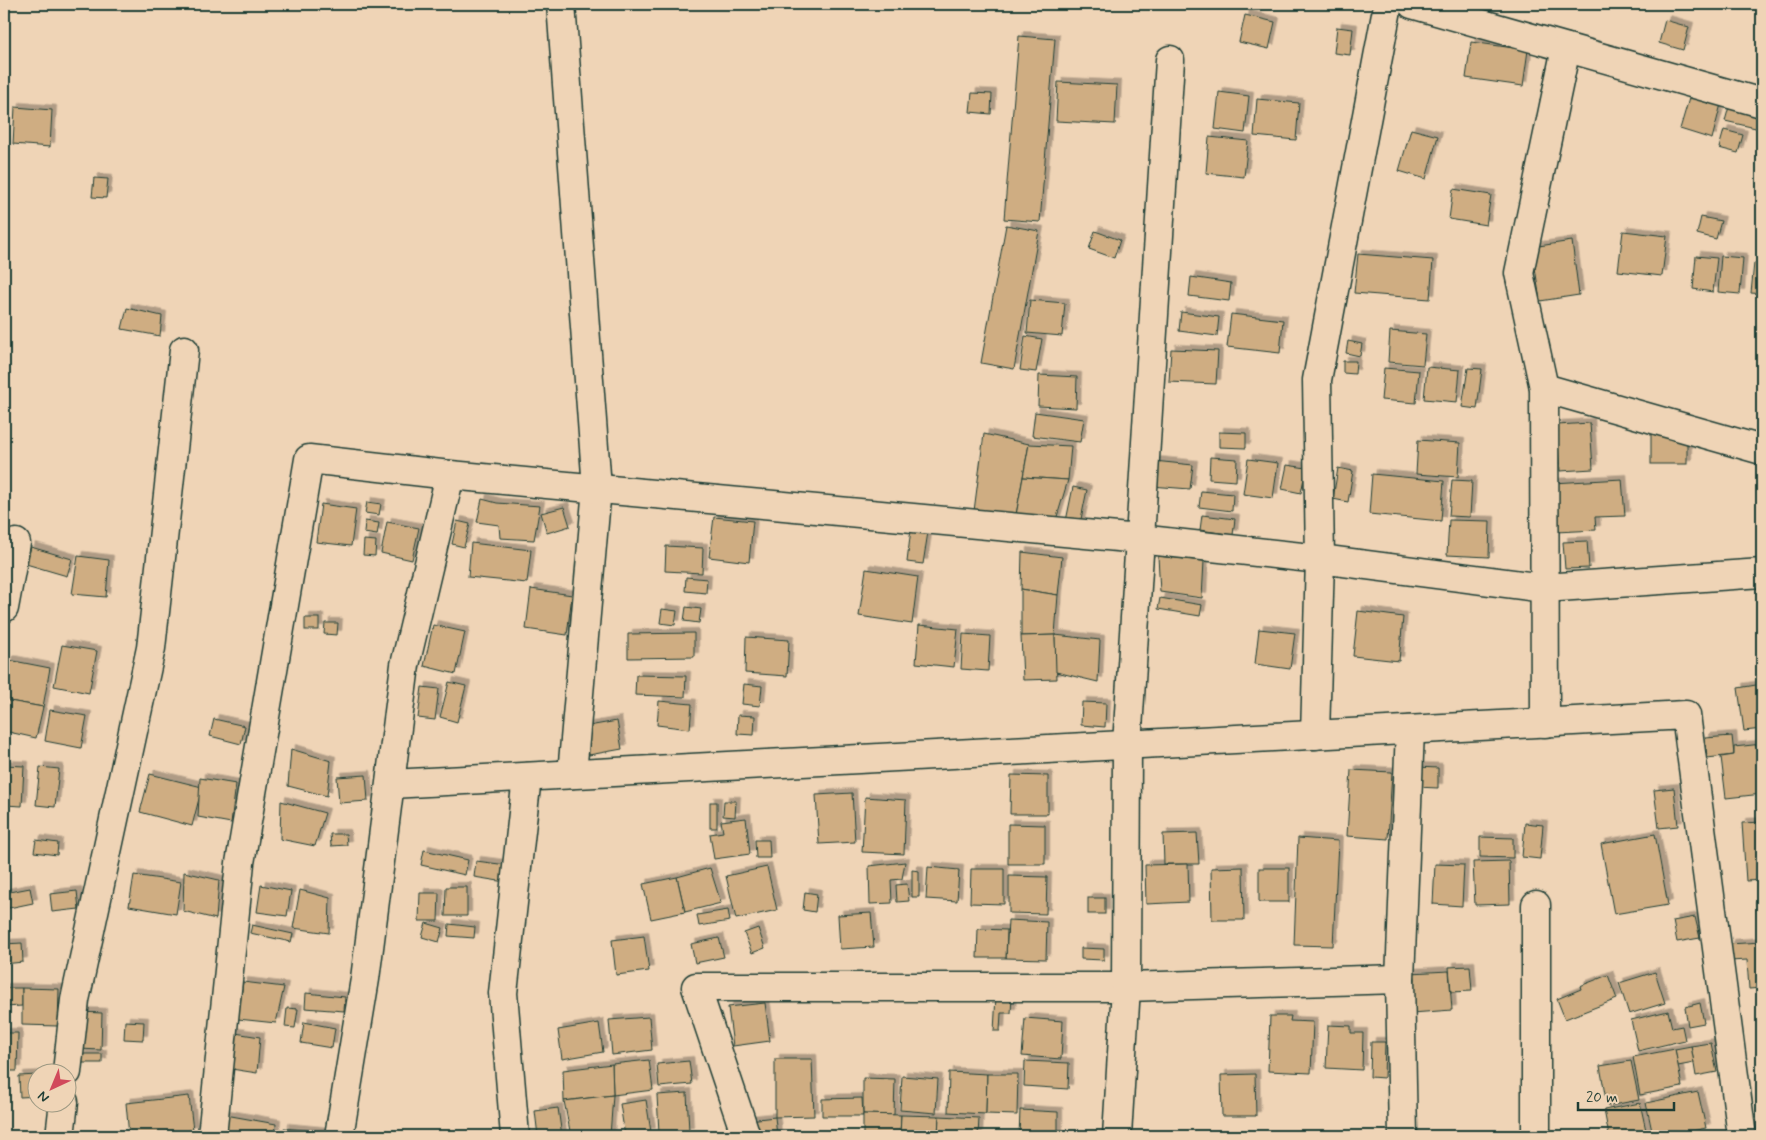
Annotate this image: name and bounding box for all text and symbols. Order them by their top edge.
north arrow [28,1062,78,1112]
scale bar [1578,1080,1675,1112]
text: N [34,1087,53,1106]
text: 20 m [1586,1088,1618,1108]

